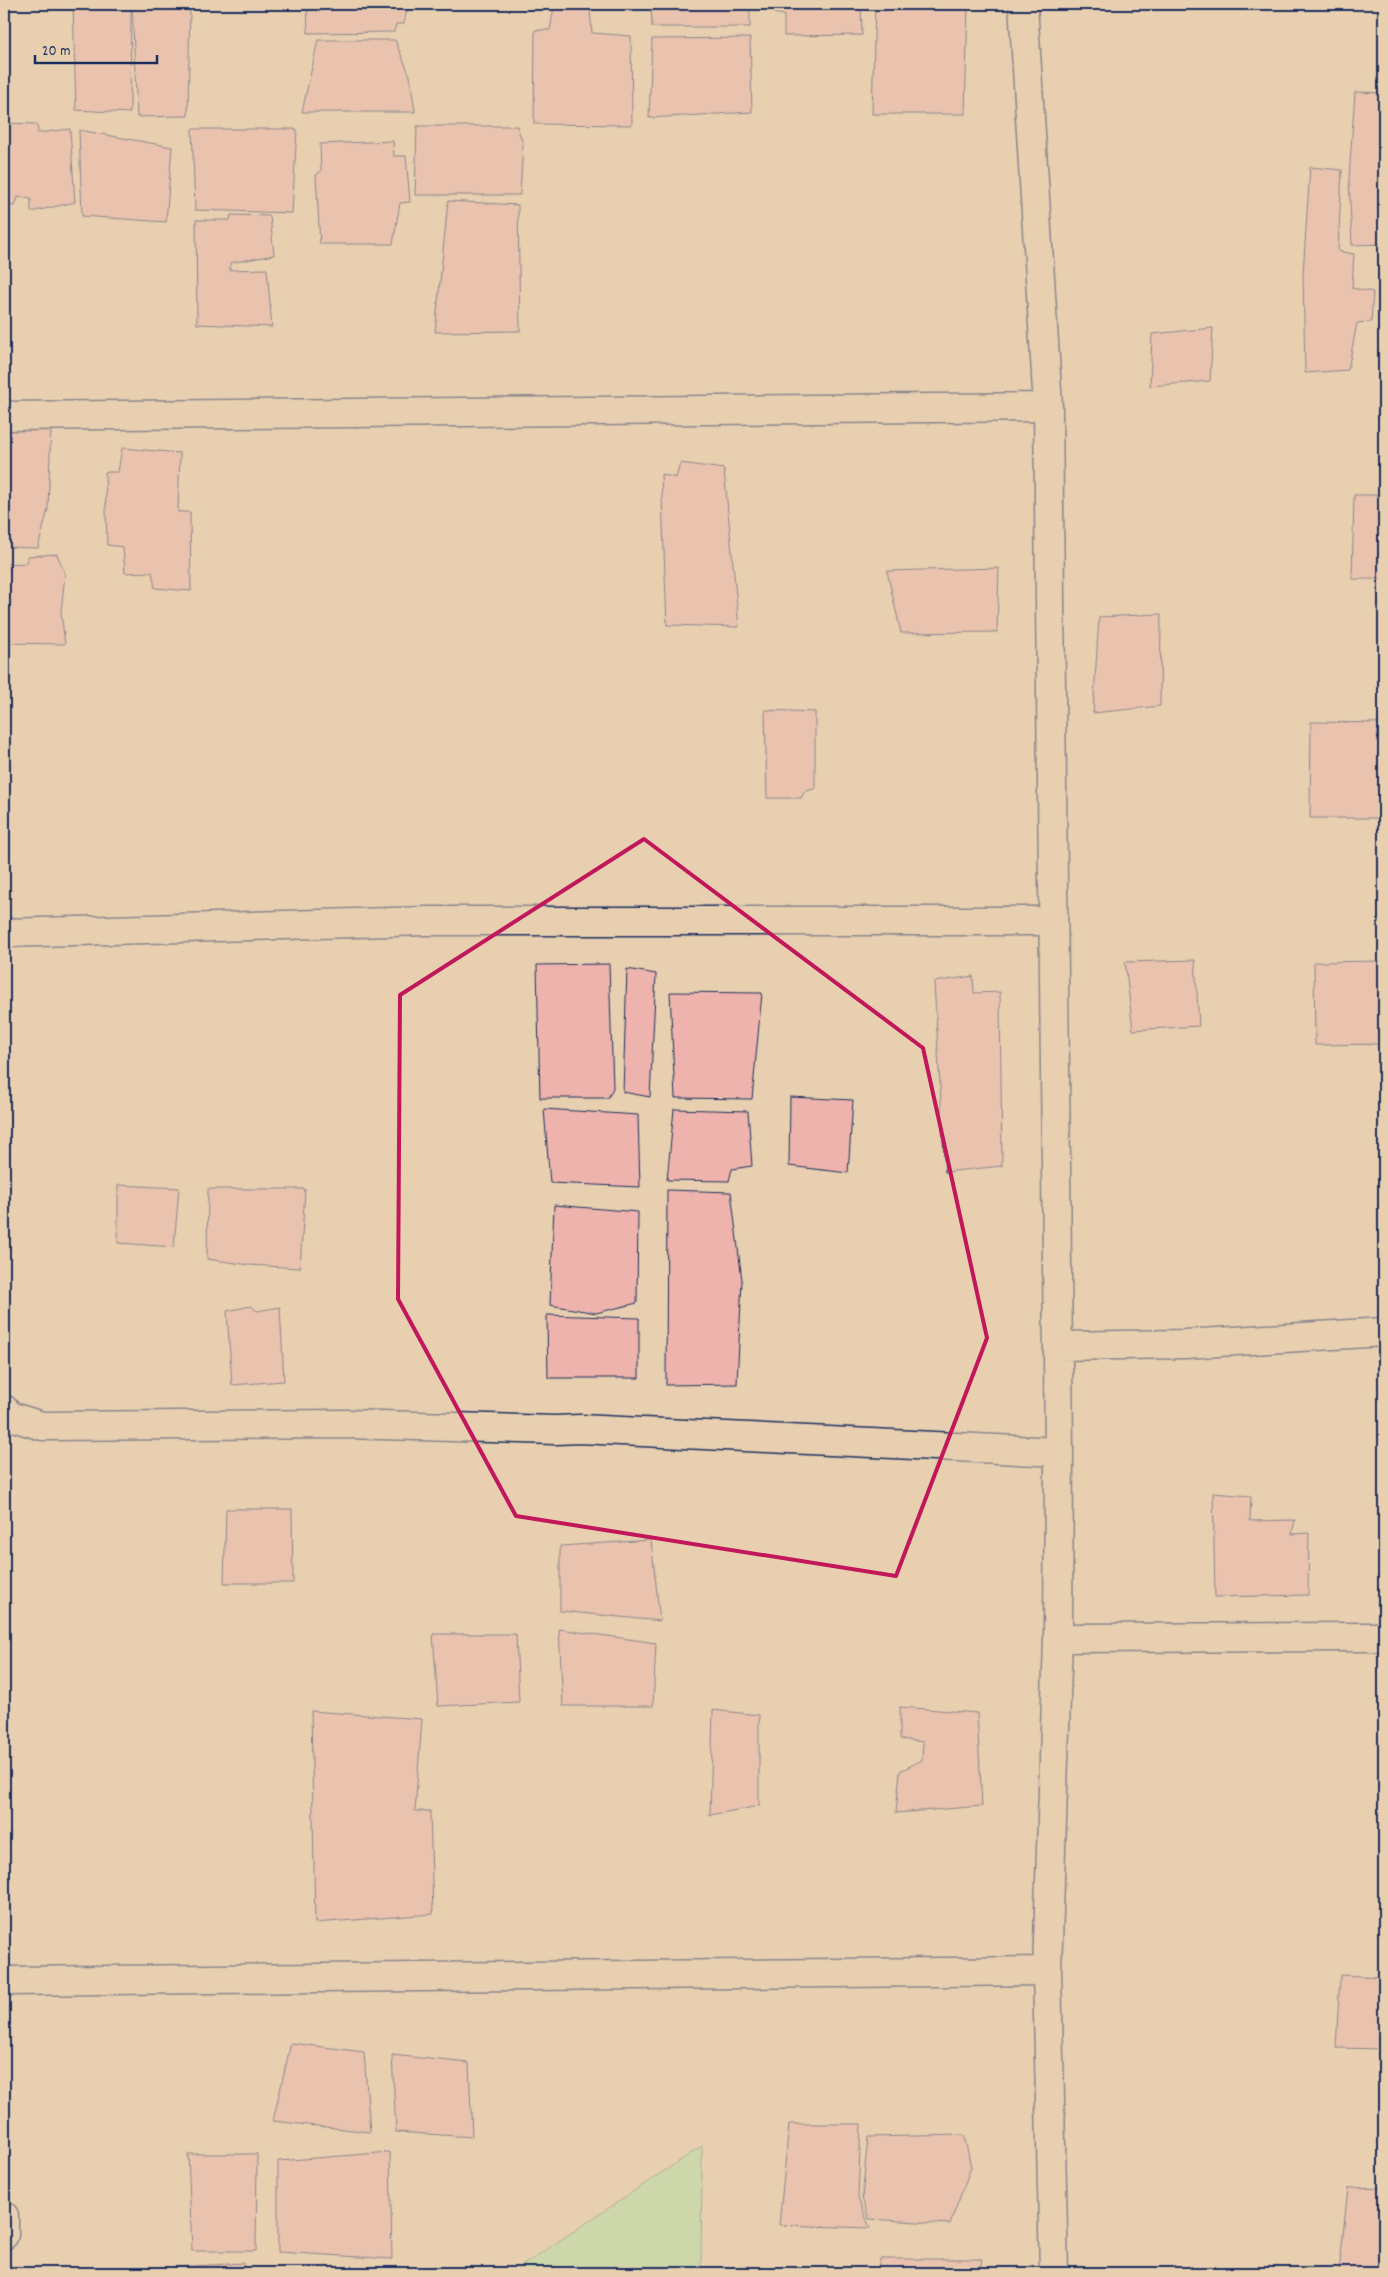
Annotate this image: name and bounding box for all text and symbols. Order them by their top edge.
scale bar [35,32,158,64]
text: 20 m [42,41,70,63]

